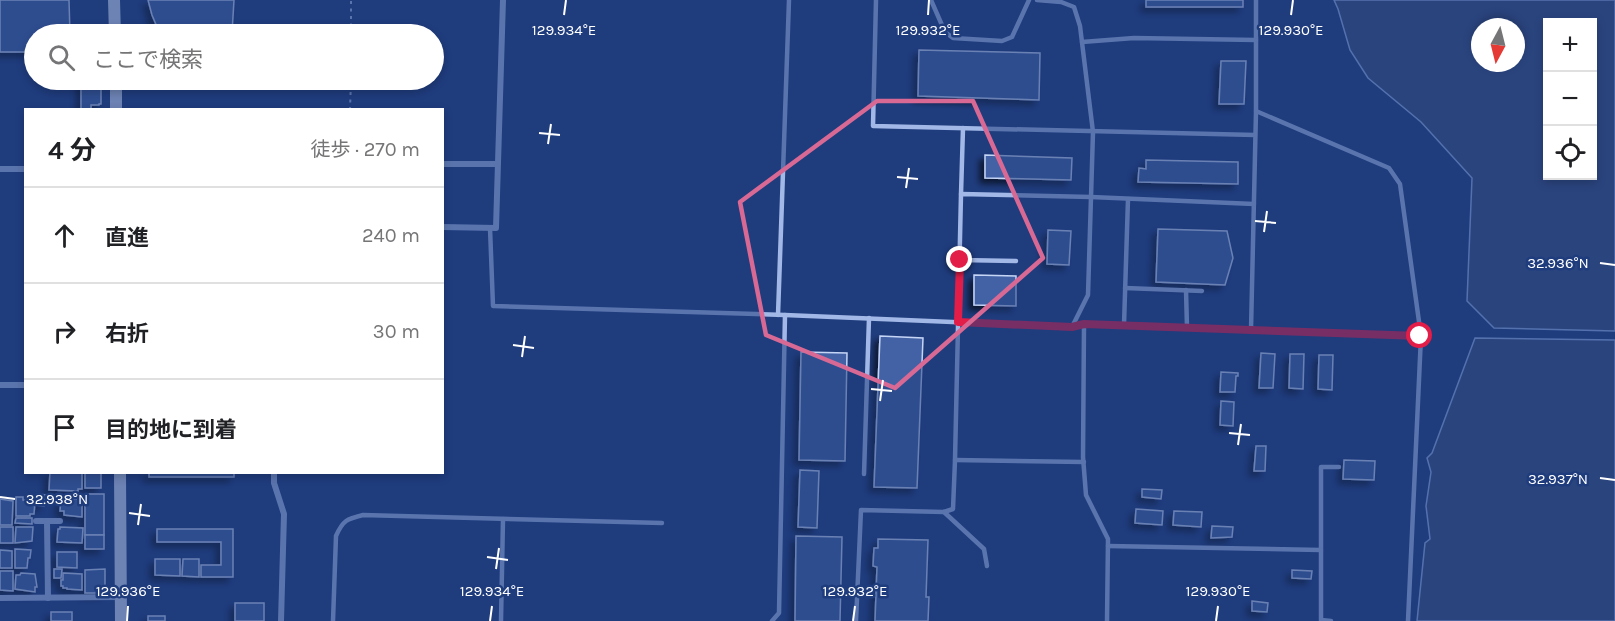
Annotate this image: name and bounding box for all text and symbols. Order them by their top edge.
north arrow [1471,18,1525,72]
map controls [1543,18,1597,180]
button: + [1543,18,1597,72]
text: 129.934°E [532,21,596,39]
text: 129.932°E [896,21,960,39]
text: 129.930°E [1258,21,1324,39]
search box [24,24,444,90]
icon: search [45,41,78,74]
text: ここで検索 [93,47,203,73]
button: − [1543,72,1597,126]
button: locate [1543,126,1597,180]
text: 4 分 [48,135,96,166]
text: 徒歩 · 270 m [311,138,420,161]
icon: ahead [48,219,81,252]
text: 240 m [362,224,420,247]
text: 直進 [105,225,149,251]
route end [946,246,972,272]
text: 32.936°N [1527,254,1589,272]
icon: right [48,315,81,348]
text: 30 m [373,320,420,343]
text: 右折 [105,321,149,347]
route start [1406,322,1432,348]
icon: arrive [48,411,81,444]
text: 目的地に到着 [105,417,237,443]
text: 32.937°N [1528,470,1588,488]
text: 32.938°N [26,490,88,508]
text: 129.936°E [96,582,160,600]
text: 129.934°E [460,582,524,600]
text: 129.932°E [823,582,887,600]
text: 129.930°E [1185,582,1251,600]

